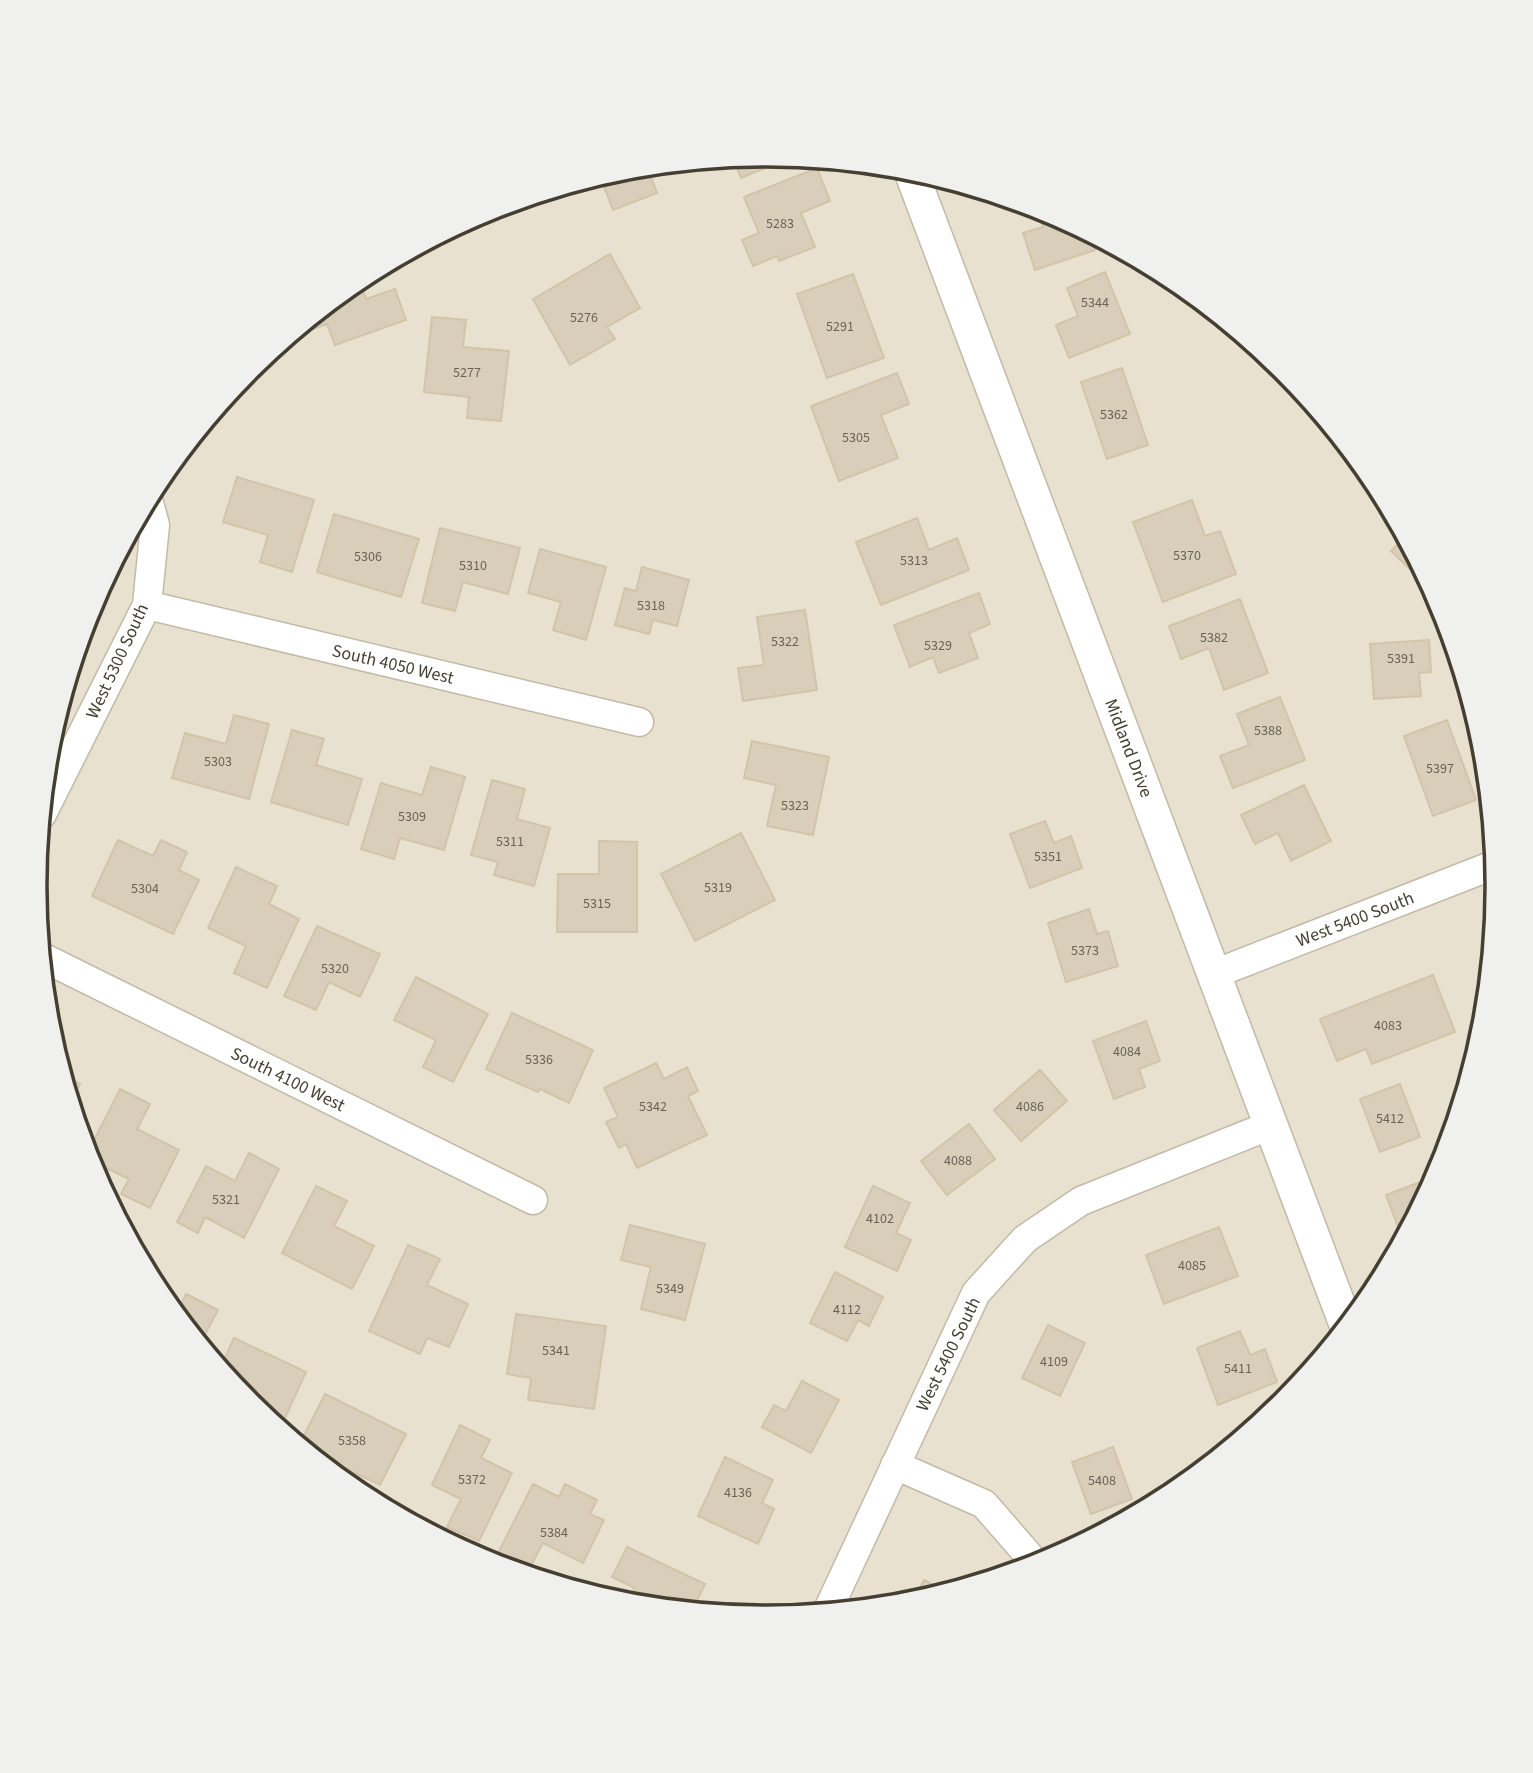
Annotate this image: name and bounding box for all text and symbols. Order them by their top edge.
house number: 5283 [766,214,794,234]
house number: 5344 [1081,293,1109,313]
house number: 5276 [570,308,598,328]
house number: 5291 [826,317,854,337]
house number: 5277 [453,363,481,383]
house number: 5362 [1100,405,1128,425]
house number: 5305 [842,428,870,448]
house number: 5370 [1173,546,1201,566]
house number: 5306 [354,547,382,567]
house number: 5313 [900,551,928,571]
house number: 5310 [459,556,487,576]
house number: 5318 [637,596,665,616]
street label: West 5300 South [80,600,155,723]
house number: 5382 [1200,628,1228,648]
house number: 5322 [771,632,799,652]
house number: 5329 [924,636,952,656]
street label: South 4050 West [329,638,456,691]
house number: 5391 [1387,649,1415,669]
street label: Midland Drive [1098,695,1159,801]
house number: 5388 [1254,721,1282,741]
house number: 5303 [204,752,232,772]
house number: 5397 [1426,759,1454,779]
house number: 5323 [781,796,809,816]
house number: 5309 [398,807,426,827]
house number: 5311 [496,832,524,852]
house number: 5351 [1034,847,1062,867]
house number: 5319 [704,878,732,898]
house number: 5304 [131,879,159,899]
street label: West 5400 South [1293,886,1418,953]
house number: 5315 [583,894,611,914]
house number: 5373 [1071,941,1099,961]
house number: 5320 [321,959,349,979]
house number: 4083 [1374,1016,1402,1036]
street label: South 4100 West [226,1041,349,1118]
house number: 4084 [1113,1042,1141,1062]
house number: 5336 [525,1050,553,1070]
house number: 5342 [639,1097,667,1117]
house number: 4086 [1016,1097,1044,1117]
house number: 5412 [1376,1109,1404,1129]
house number: 4088 [944,1151,972,1171]
house number: 5321 [212,1190,240,1210]
house number: 4102 [866,1209,894,1229]
house number: 4085 [1178,1256,1206,1276]
house number: 5349 [656,1279,684,1299]
street label: West 5400 South [910,1293,987,1416]
house number: 4112 [833,1300,861,1320]
house number: 5341 [542,1341,570,1361]
house number: 4109 [1040,1352,1068,1372]
house number: 5411 [1224,1359,1252,1379]
house number: 5358 [338,1431,366,1451]
house number: 5372 [458,1470,486,1490]
house number: 5408 [1088,1471,1116,1491]
house number: 4136 [724,1483,752,1503]
house number: 5384 [540,1523,568,1543]

